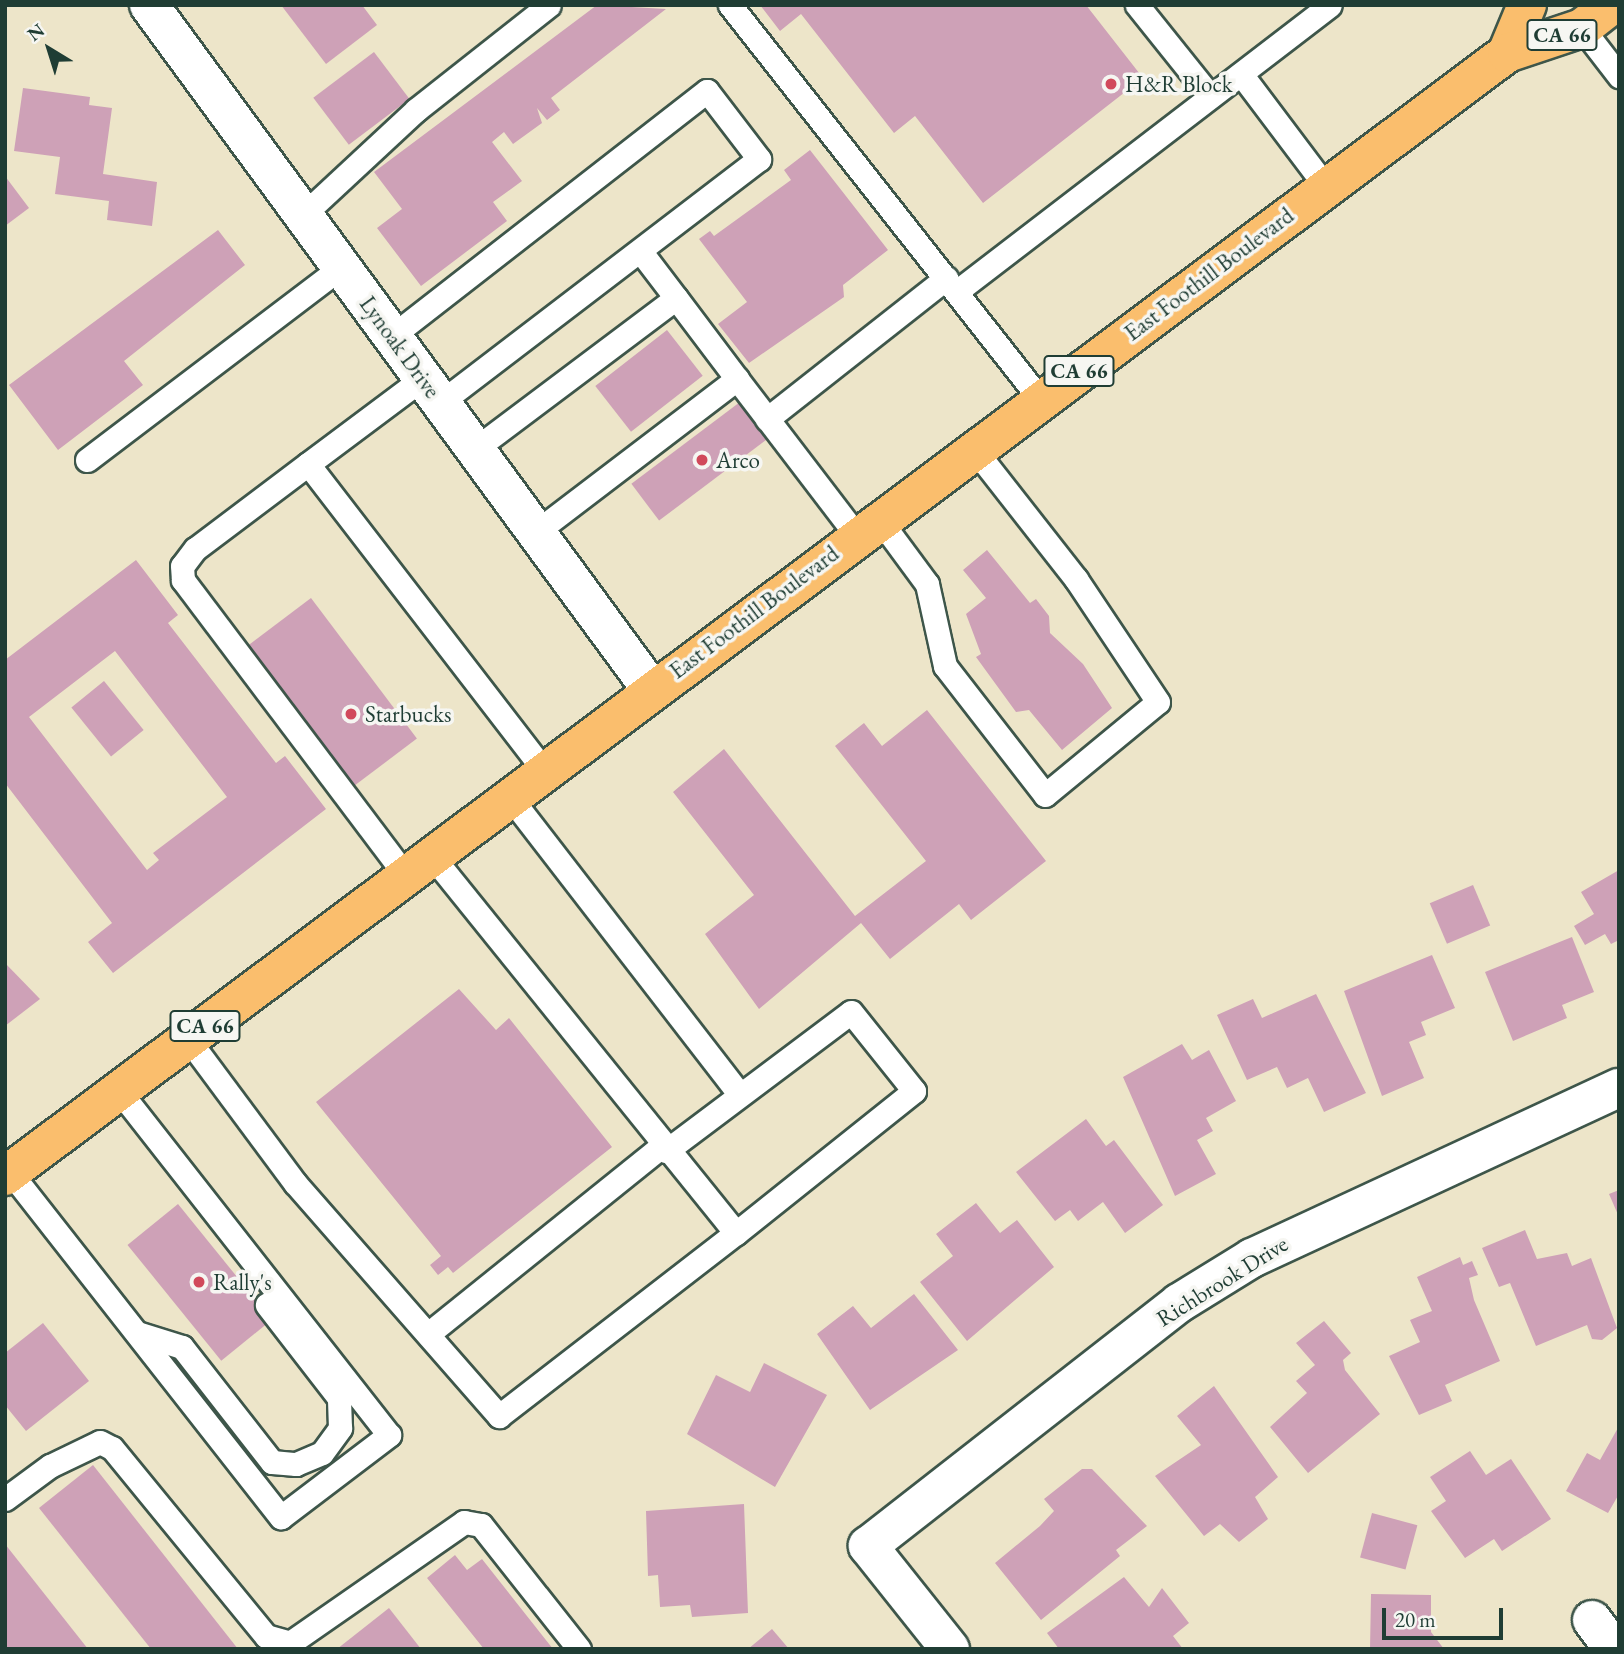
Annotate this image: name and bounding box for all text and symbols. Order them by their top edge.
north arrow [14,14,84,84]
text: N [22,17,50,47]
road number: CA 66 [1525,18,1599,52]
place label: H&R Block [1125,70,1233,98]
marker: H&R Block [1103,76,1119,92]
street label: East Foothill Boulevard [1119,201,1299,347]
street label: Lynoak Drive [354,291,446,403]
road number: CA 66 [1042,354,1116,388]
place label: Arco [716,446,760,474]
marker: Arco [694,452,710,468]
street label: East Foothill Boulevard [664,539,844,685]
place label: Starbucks [365,700,451,728]
marker: Starbucks [343,706,359,722]
road number: CA 66 [168,1009,242,1044]
street label: Richbrook Drive [1151,1230,1293,1332]
place label: Rally's [213,1268,272,1296]
marker: Rally's [191,1274,207,1290]
scale bar [1386,1594,1507,1638]
text: 20 m [1395,1606,1436,1633]

